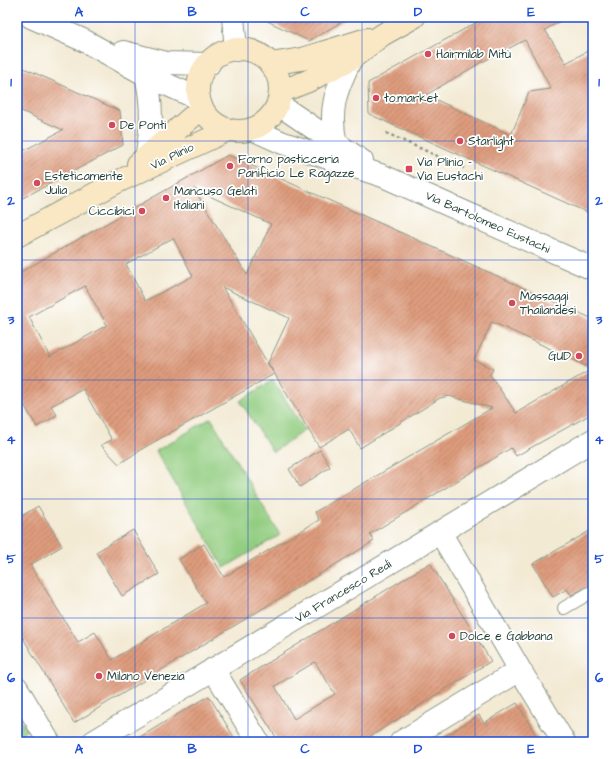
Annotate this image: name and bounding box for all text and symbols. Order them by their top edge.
text: A [75,3,84,21]
text: B [187,3,197,21]
text: C [300,3,310,21]
text: D [414,3,423,21]
text: E [527,3,535,21]
place label: Hairmilab Mitù [436,46,511,63]
marker: Hairmilab Mitù [423,49,433,59]
text: 1 [10,73,12,91]
text: 1 [598,73,600,91]
place label: to.market [384,90,438,107]
marker: to.market [371,93,381,103]
place label: De Ponti [120,117,166,134]
marker: De Ponti [107,120,117,130]
place label: Starlight [468,133,514,151]
marker: Starlight [455,136,465,146]
street label: Via Plinio [148,139,197,174]
place label: Forno pasticceria Panificio Le Ragazze [238,151,355,183]
place label: Via Plinio - Via Eustachi [417,154,483,185]
marker: Forno pasticceria Panificio Le Ragazze [225,161,235,171]
marker: Via Plinio - Via Eustachi [404,164,414,174]
place label: Esteticamente Julia [45,168,124,199]
marker: Esteticamente Julia [32,178,42,188]
place label: Mancuso Gelati Italiani [174,183,257,214]
street label: Via Bartolomeo Eustachi [423,187,553,258]
text: 2 [6,192,15,210]
text: 2 [594,192,603,210]
marker: Mancuso Gelati Italiani [161,193,171,203]
place label: Ciccibici [89,203,134,220]
marker: Ciccibici [137,206,147,216]
place label: Massaggi Thailandesi [520,288,576,319]
marker: Massaggi Thailandesi [507,298,517,308]
text: 3 [7,311,15,329]
text: 3 [595,311,603,329]
place label: GUD [548,348,571,365]
marker: GUD [574,351,584,361]
text: 4 [7,431,16,449]
text: 4 [595,431,604,449]
text: 5 [6,550,16,568]
text: 5 [594,550,604,568]
street label: Via Francesco Redi [292,556,395,627]
place label: Dolce e Gabbana [460,628,553,645]
marker: Dolce e Gabbana [447,631,457,641]
place label: Milano Venezia [107,668,185,685]
text: 6 [7,669,16,687]
text: 6 [595,669,604,687]
marker: Milano Venezia [94,671,104,681]
text: A [75,740,84,758]
text: B [187,740,197,758]
text: C [300,740,310,758]
text: D [414,740,423,758]
text: E [527,740,535,758]

